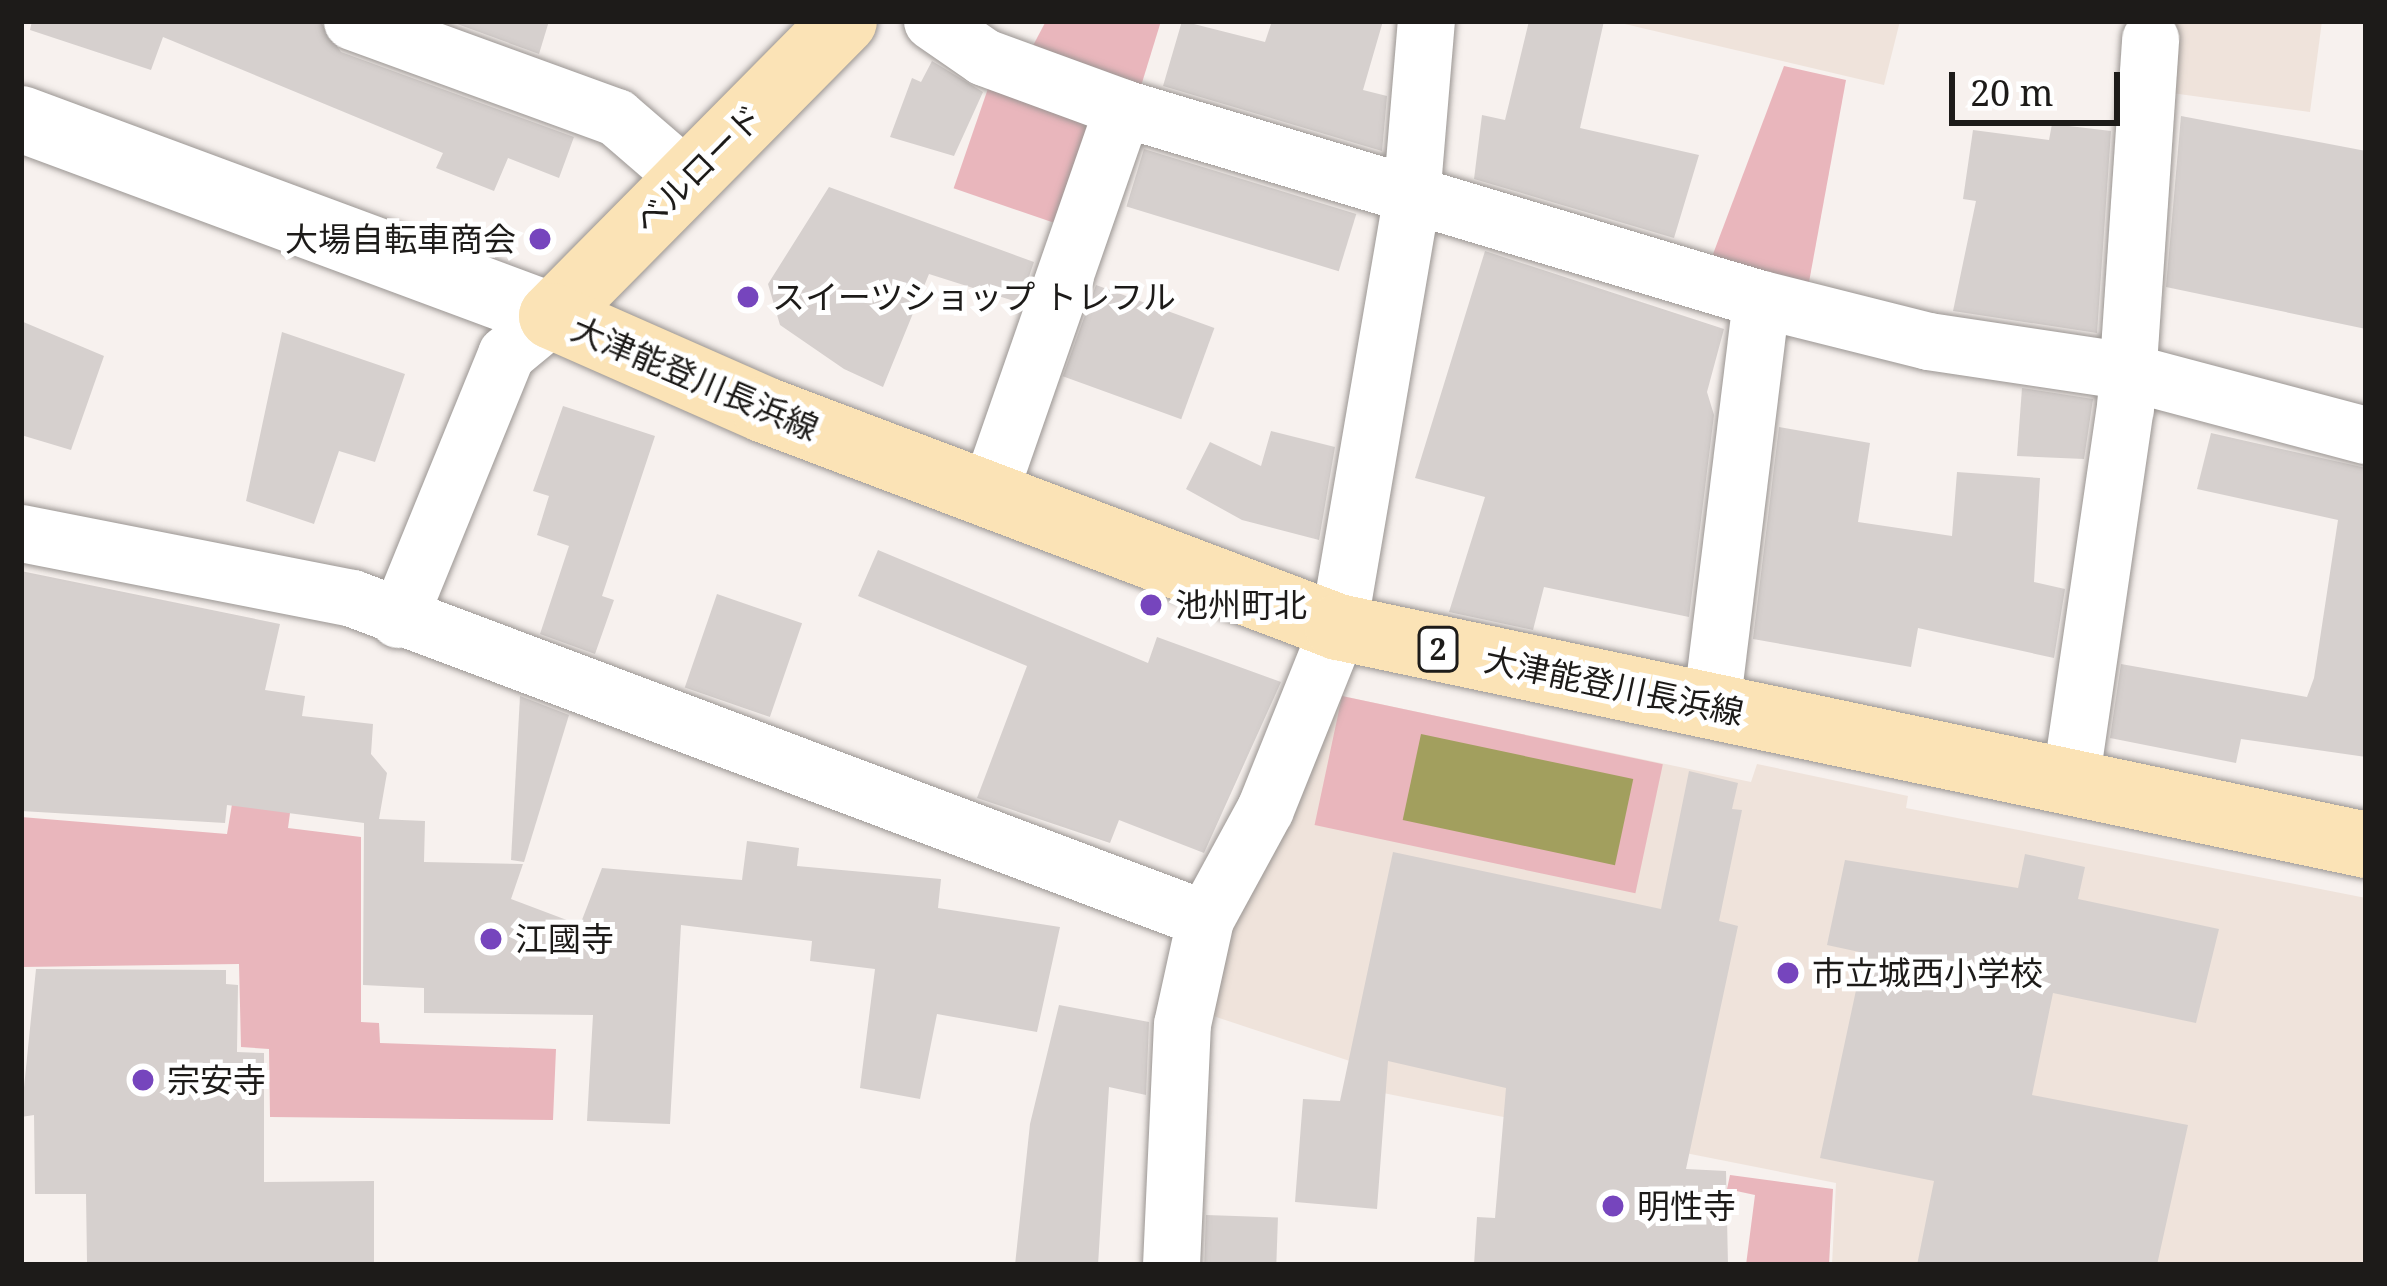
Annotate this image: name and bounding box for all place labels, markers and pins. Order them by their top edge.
place label: 大場自転車商会 [285,219,516,259]
marker: 大場自転車商会 [527,226,553,252]
place label: スイーツショップ トレフル [772,277,1177,317]
marker: スイーツショップ トレフル [735,284,761,310]
place label: 池州町北 [1175,585,1307,625]
marker: 池州町北 [1138,592,1164,618]
place label: 江國寺 [515,919,614,959]
marker: 江國寺 [478,926,504,952]
place label: 市立城西小学校 [1812,953,2043,993]
marker: 市立城西小学校 [1775,960,1801,986]
place label: 宗安寺 [167,1060,266,1100]
marker: 宗安寺 [130,1067,156,1093]
place label: 明性寺 [1637,1186,1736,1226]
marker: 明性寺 [1600,1193,1626,1219]

